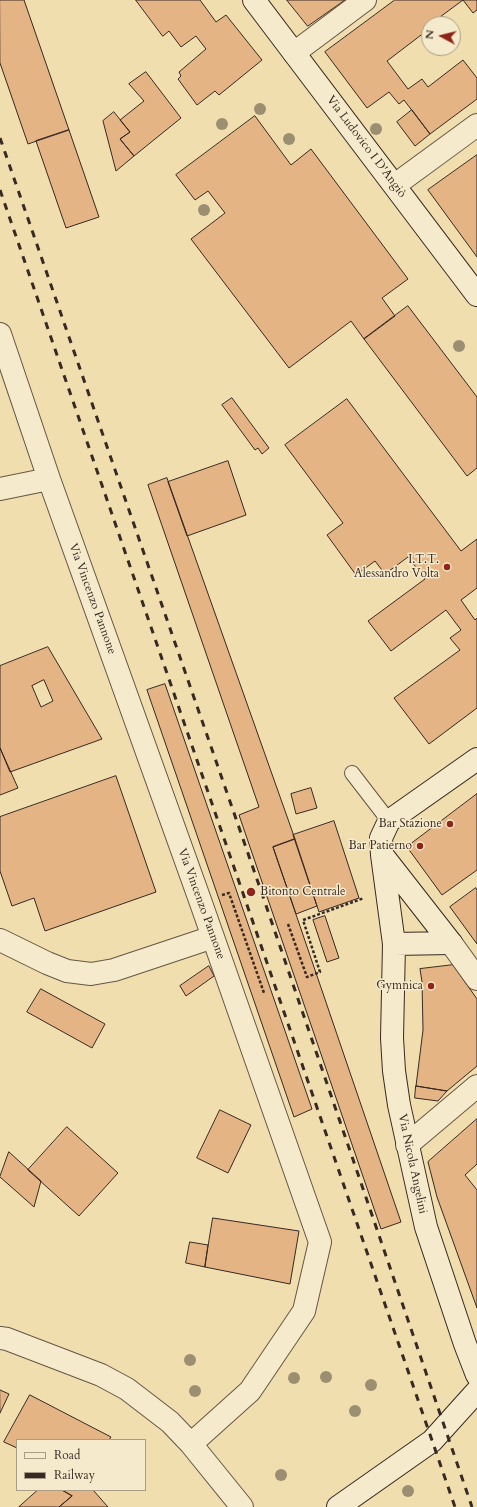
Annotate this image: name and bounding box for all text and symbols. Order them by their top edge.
north arrow [421,16,461,56]
text: N [422,29,438,40]
street label: Via Ludovico I D'Angiò [323,93,409,201]
street label: Via Vincenzo Pannone [65,542,119,656]
place label: I.T.T. Alessandro Volta [354,553,439,581]
marker: I.T.T. Alessandro Volta [442,562,452,572]
place label: Bar Stazione [379,817,442,831]
marker: Bar Stazione [445,819,455,829]
place label: Bar Patierno [348,839,412,853]
marker: Bar Patierno [415,841,425,851]
street label: Via Vincenzo Pannone [174,847,228,961]
place label: Bitonto Centrale [260,885,345,899]
marker: Bitonto Centrale [245,886,257,898]
place label: Gymnica [376,979,423,993]
marker: Gymnica [426,981,436,991]
street label: Via Nicola Angelini [394,1113,430,1215]
legend [16,1439,146,1491]
text: Road [54,1447,80,1463]
text: Railway [54,1467,95,1483]

